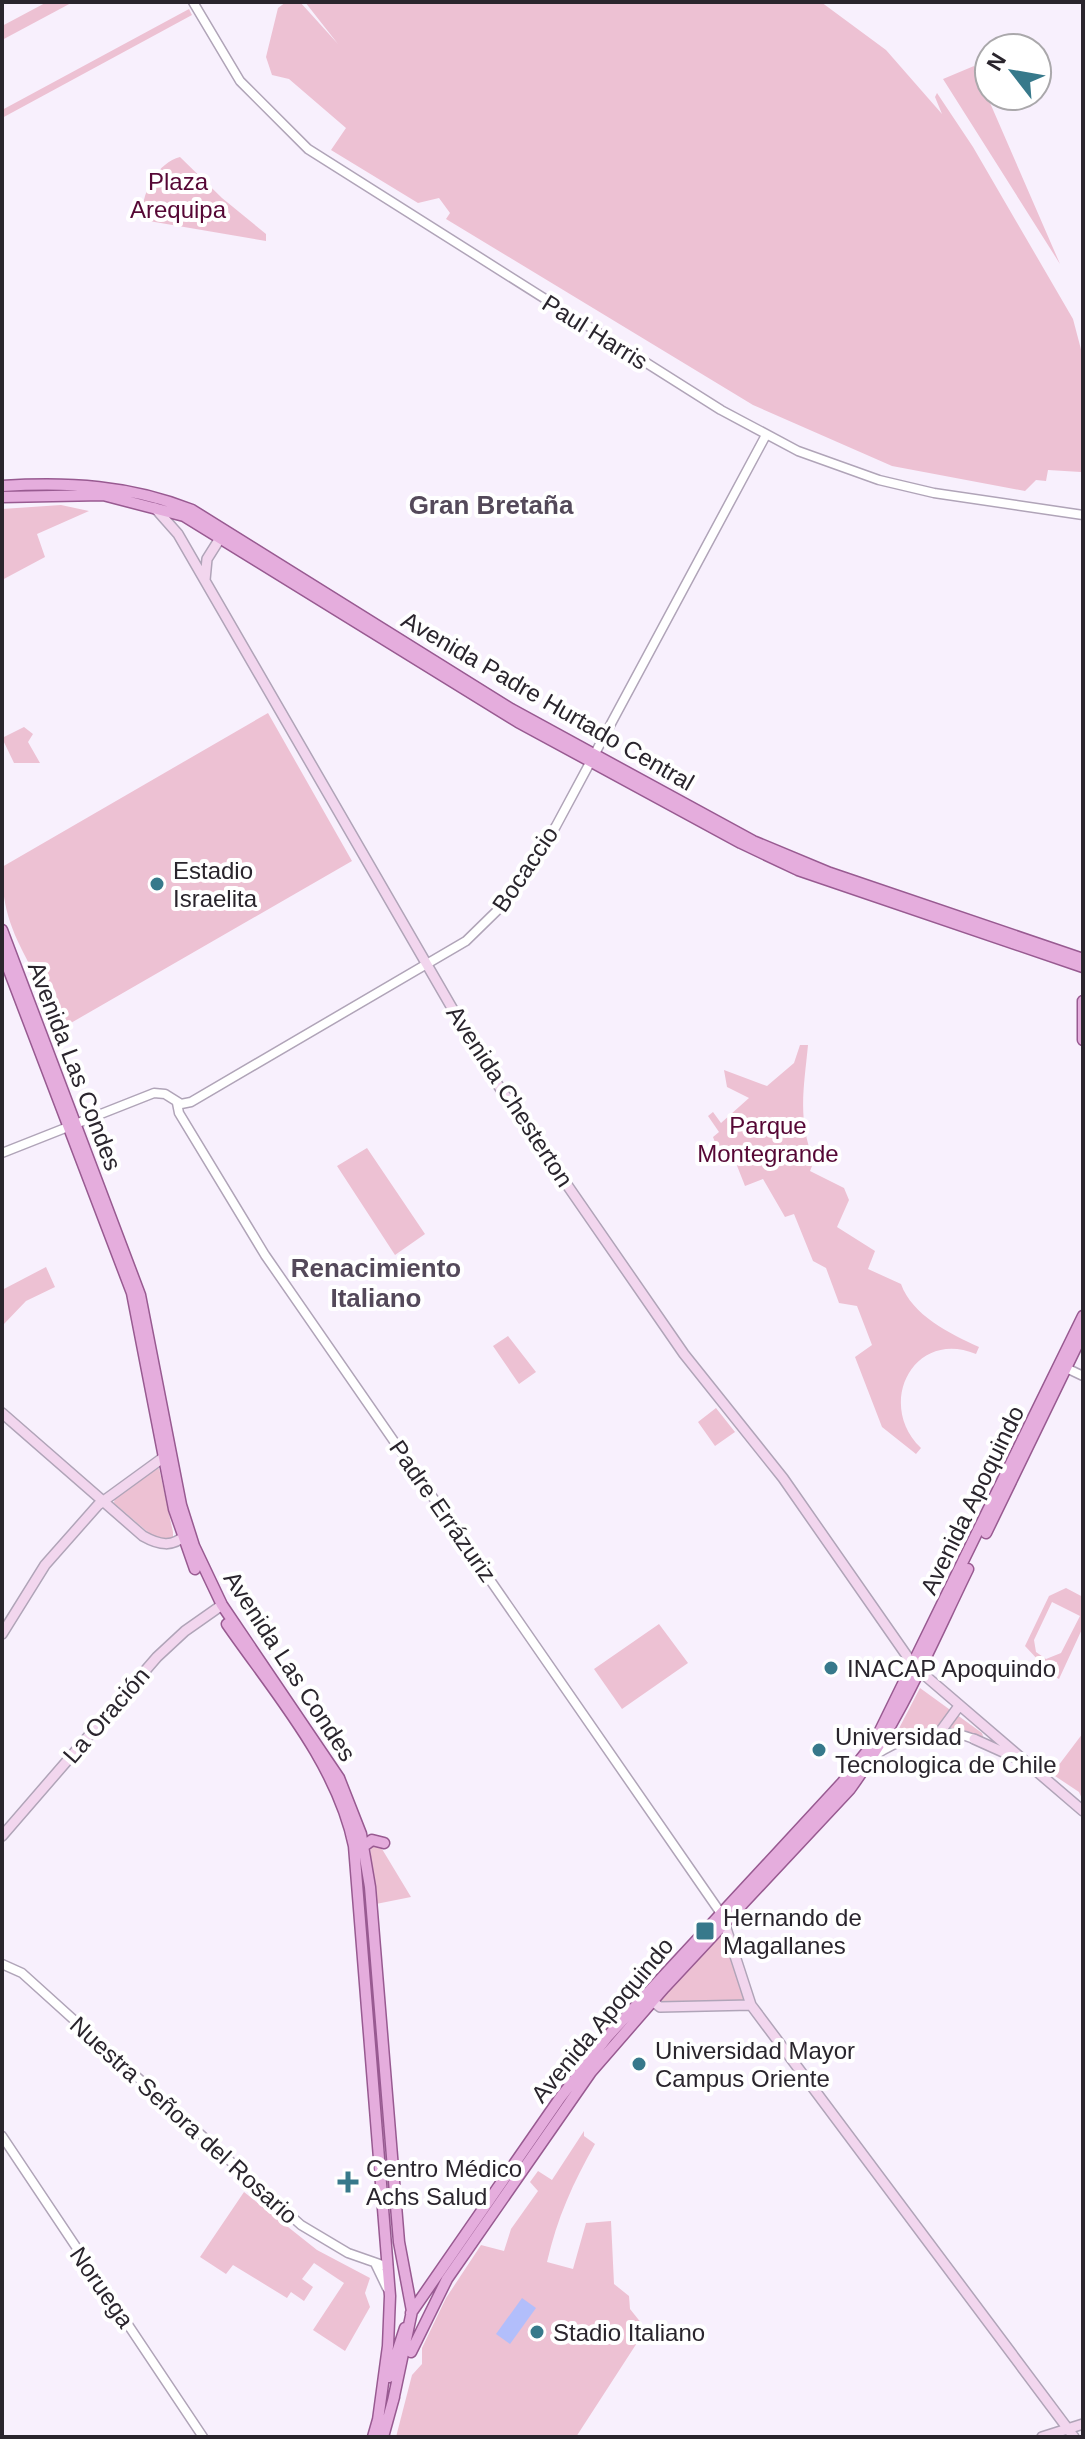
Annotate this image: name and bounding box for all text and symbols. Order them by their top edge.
north arrow [973,32,1053,112]
text: N [981,49,1011,75]
park label: Plaza Arequipa [130,168,227,223]
street label: Paul Harris [538,289,652,375]
district label: Gran Bretaña [409,490,574,520]
street label: Avenida Padre Hurtado Central [397,606,699,796]
street label: Bocaccio [487,821,563,917]
place label: Estadio Israelita [173,857,258,912]
marker: Estadio Israelita [148,875,166,893]
street label: Avenida Las Condes [23,958,127,1174]
street label: Avenida Chesterton [441,1000,579,1192]
park label: Parque Montegrande [697,1112,839,1167]
district label: Renacimiento Italiano [291,1253,461,1313]
street label: Avenida Apoquindo [915,1401,1029,1599]
street label: Padre Errázuriz [384,1435,502,1587]
street label: Avenida Las Condes [218,1566,362,1766]
place label: INACAP Apoquindo [847,1655,1056,1682]
marker: INACAP Apoquindo [822,1659,840,1677]
street label: La Oración [57,1662,155,1768]
place label: Universidad Tecnologica de Chile [835,1723,1056,1778]
marker: Universidad Tecnologica de Chile [810,1741,828,1759]
place label: Hernando de Magallanes [723,1904,862,1959]
marker: Hernando de Magallanes [694,1920,716,1942]
street label: Avenida Apoquindo [525,1932,679,2108]
street label: Nuestra Señora del Rosario [65,2011,303,2229]
place label: Universidad Mayor Campus Oriente [655,2037,855,2092]
marker: Universidad Mayor Campus Oriente [630,2055,648,2073]
place label: Centro Médico Achs Salud [366,2155,522,2210]
marker: Centro Médico Achs Salud [337,2171,359,2193]
street label: Noruega [65,2242,140,2333]
place label: Stadio Italiano [553,2319,705,2346]
marker: Stadio Italiano [528,2323,546,2341]

